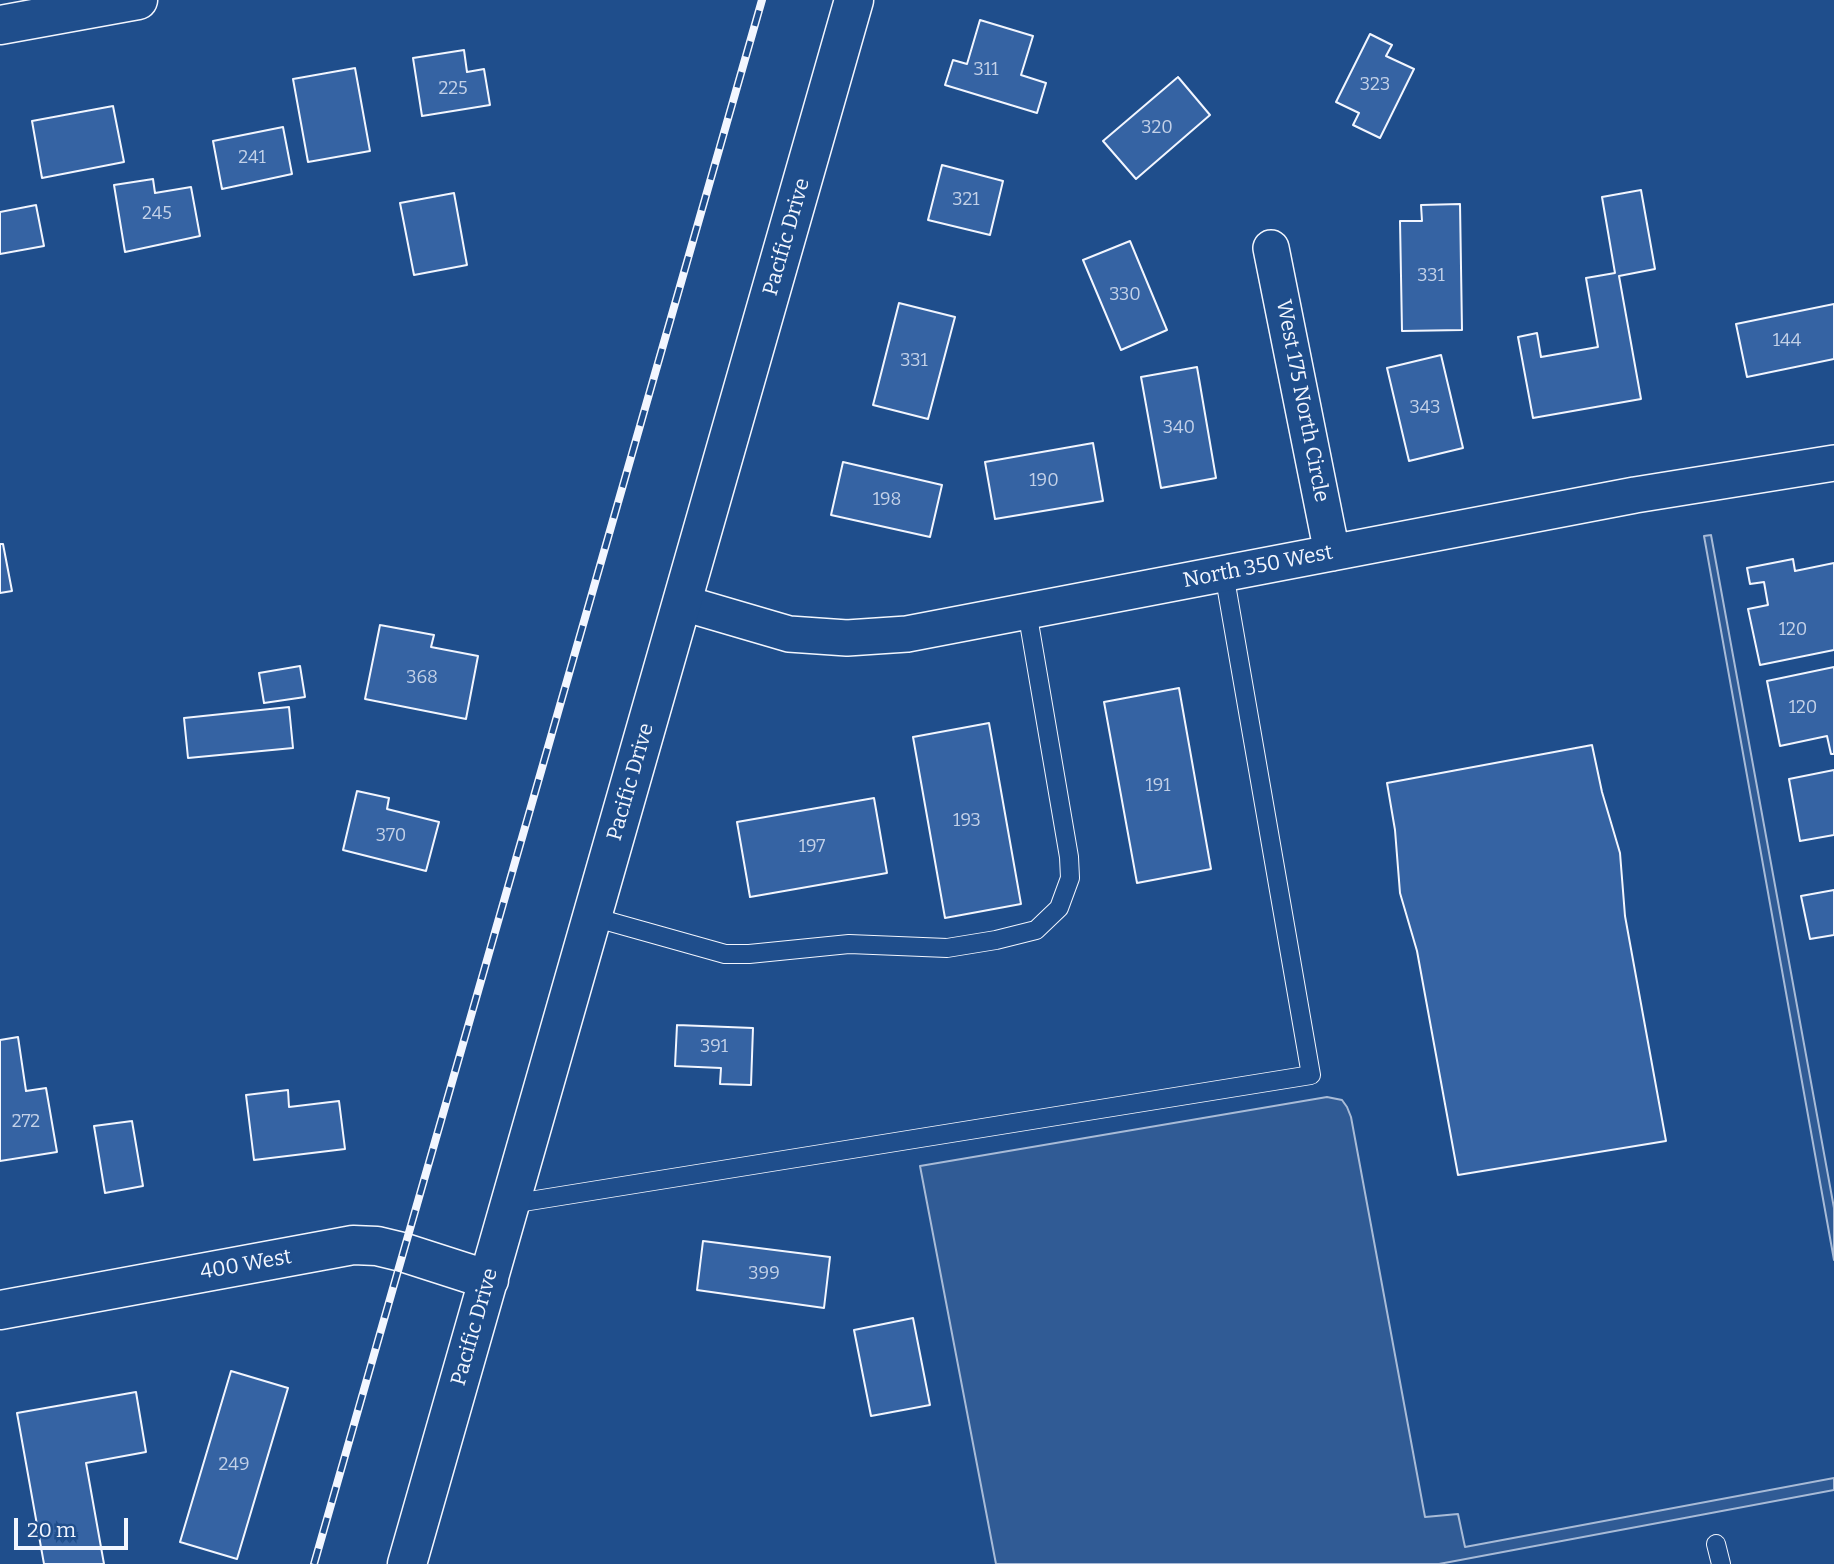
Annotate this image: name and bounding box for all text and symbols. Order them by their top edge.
house number: 311 [974,59,998,81]
house number: 323 [1360,74,1390,96]
house number: 225 [438,78,468,100]
house number: 320 [1141,117,1173,139]
house number: 241 [238,147,266,169]
street label: Pacific Drive [758,175,816,299]
house number: 321 [952,189,980,211]
house number: 245 [142,203,172,225]
house number: 331 [1417,265,1445,287]
house number: 330 [1109,284,1141,306]
street label: West 175 North Circle [1270,298,1334,504]
house number: 144 [1773,330,1801,352]
house number: 331 [900,350,928,372]
house number: 343 [1409,397,1441,419]
house number: 340 [1163,417,1195,439]
house number: 190 [1029,470,1059,492]
house number: 198 [873,489,901,511]
street label: North 350 West [1181,540,1335,594]
house number: 120 [1779,619,1807,641]
house number: 368 [406,667,438,689]
house number: 120 [1789,697,1817,719]
street label: Pacific Drive [602,720,660,844]
house number: 191 [1145,775,1171,797]
house number: 193 [953,810,981,832]
house number: 370 [376,825,406,847]
house number: 197 [799,836,825,858]
house number: 391 [700,1036,728,1058]
house number: 272 [12,1111,40,1133]
street label: 400 West [198,1245,294,1285]
house number: 399 [748,1263,780,1285]
street label: Pacific Drive [446,1265,504,1389]
house number: 249 [219,1454,249,1476]
scale bar [18,1504,131,1548]
text: 20 m [27,1517,76,1543]

